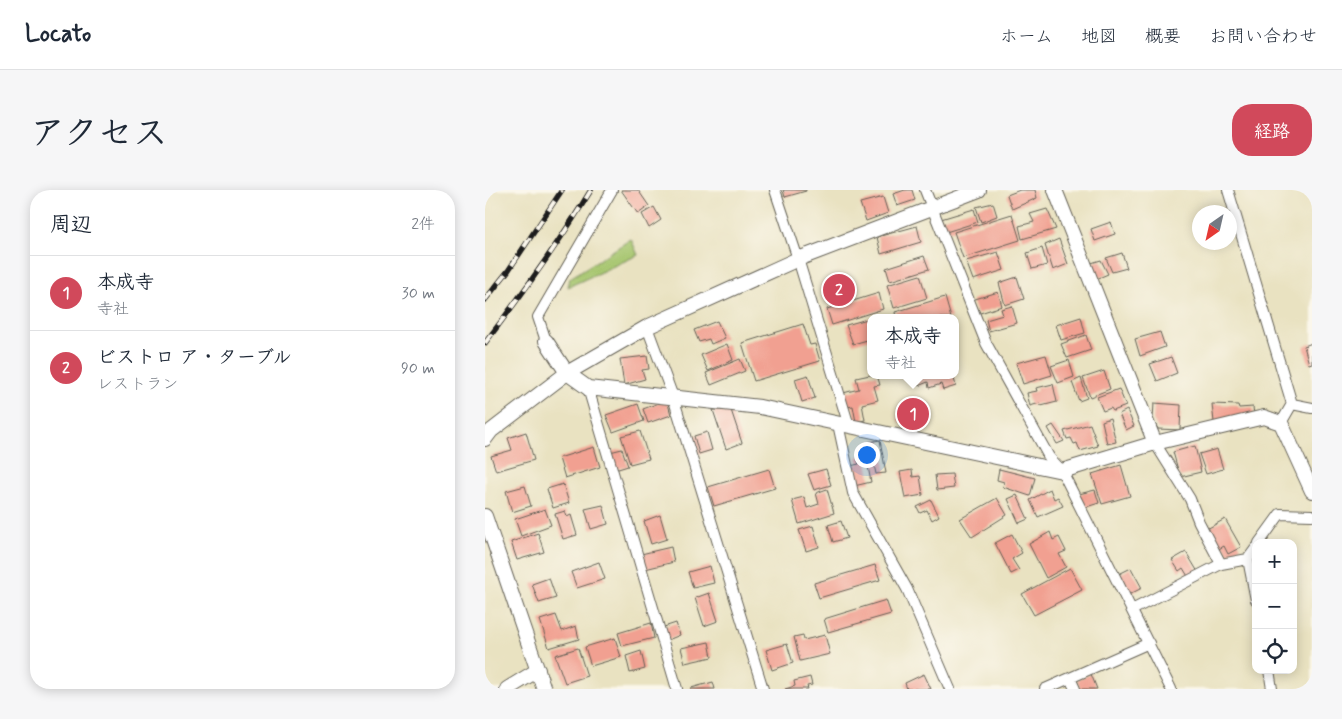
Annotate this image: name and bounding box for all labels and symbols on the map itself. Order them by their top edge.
north arrow [1192,205,1237,250]
pin: 2 [823,271,855,309]
pin: 1 [897,395,929,433]
your location [854,442,880,468]

